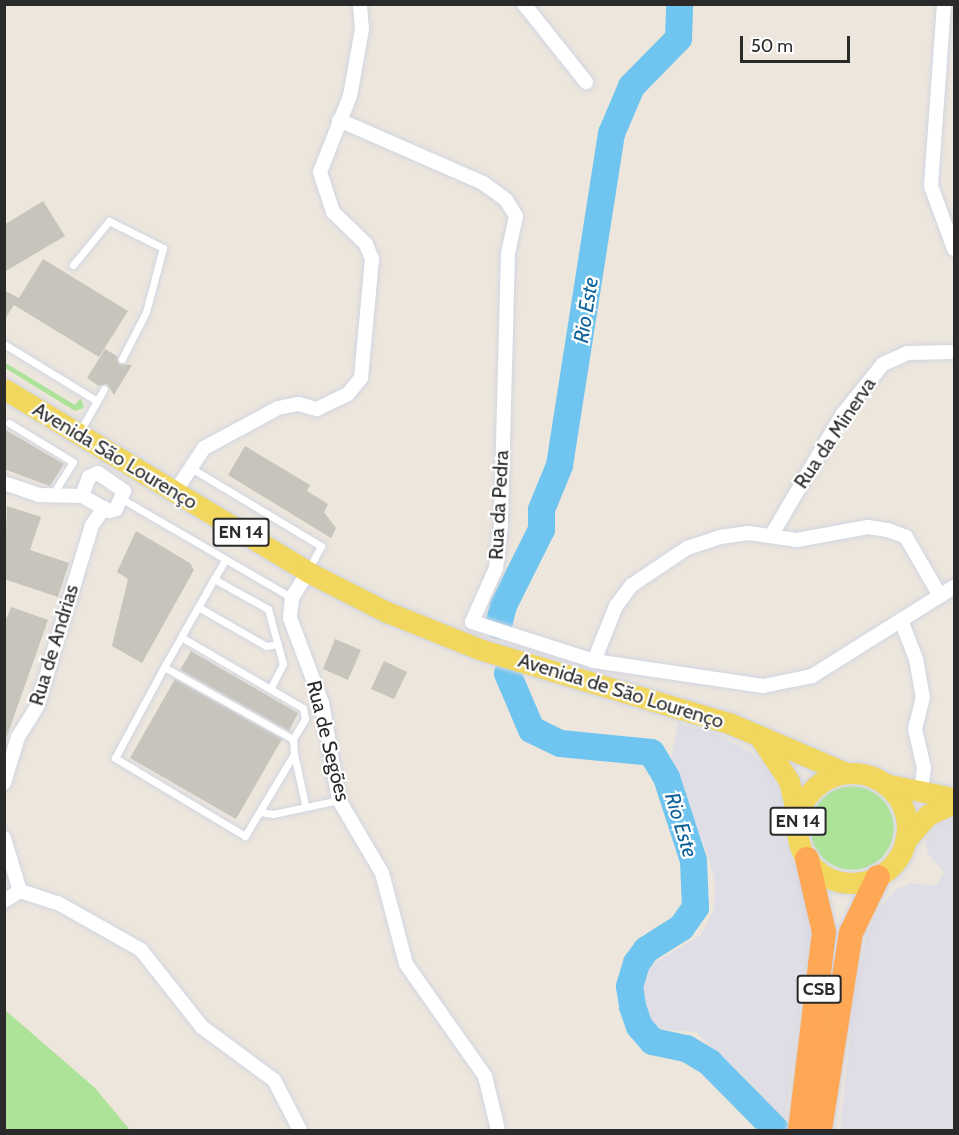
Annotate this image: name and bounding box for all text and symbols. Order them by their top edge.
scale bar [743,24,852,62]
text: 50 m [751,35,793,57]
water label: Rio Este [568,275,604,345]
street label: Rua da Minerva [789,373,881,493]
street label: Avenida São Lourenço [28,397,202,515]
street label: Rua da Pedra [484,449,514,561]
road number: EN 14 [212,517,270,547]
street label: Rua de Andrias [24,582,84,708]
street label: Avenida de São Lourenço [515,648,727,734]
street label: Rua de Segões [301,678,355,804]
water label: Rio Este [659,790,703,860]
road number: EN 14 [770,806,826,836]
road number: CSB [796,974,842,1004]

